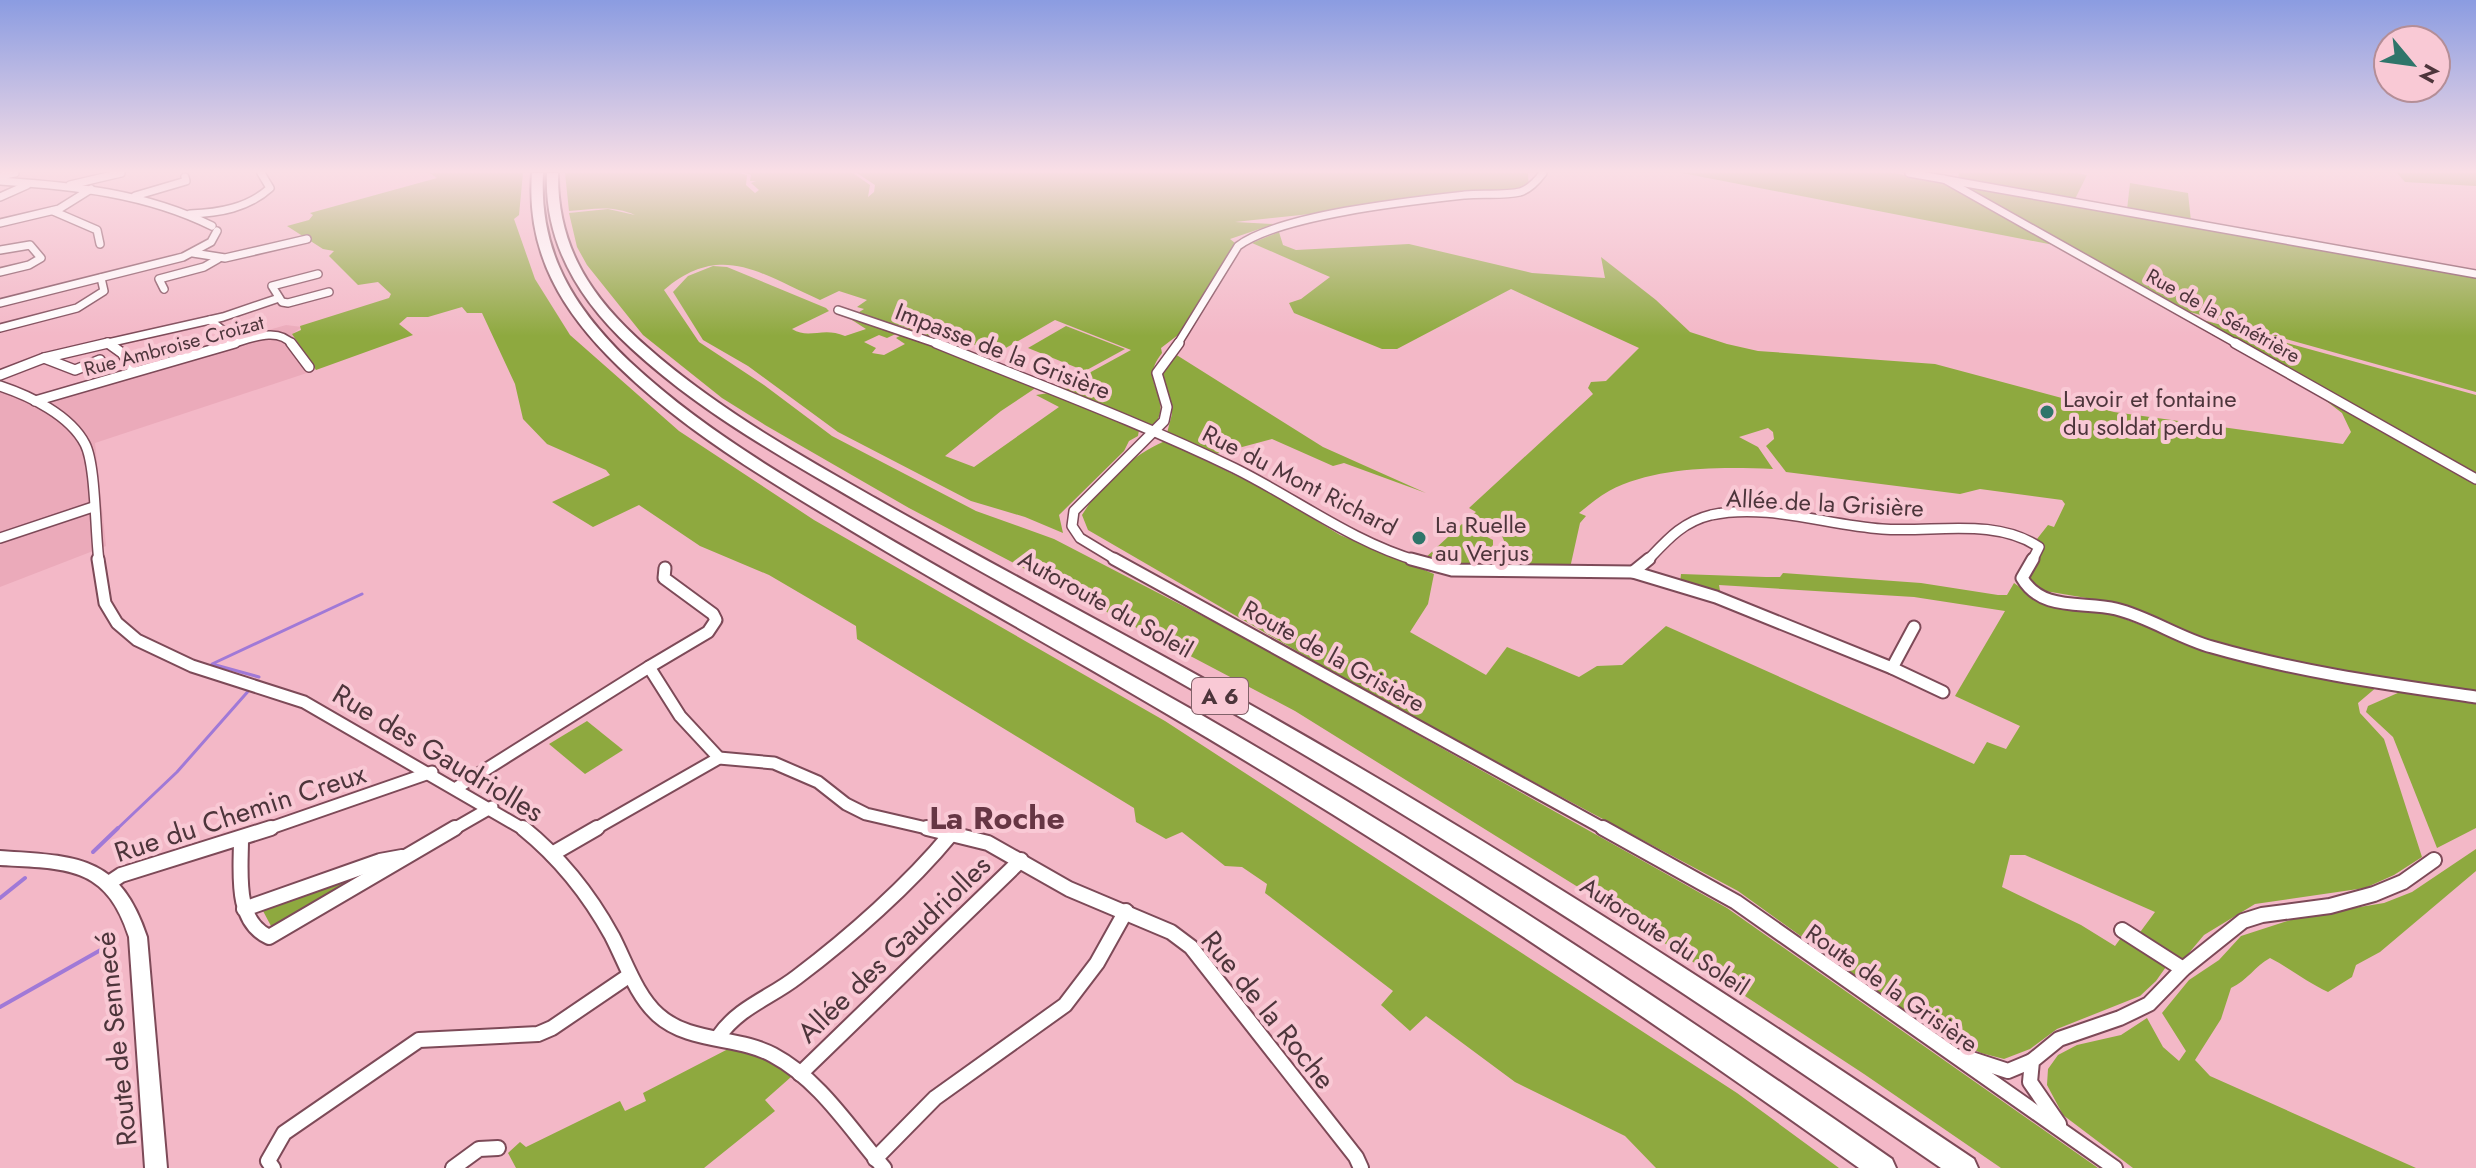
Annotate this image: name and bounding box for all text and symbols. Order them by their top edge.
north arrow [2372,24,2452,104]
text: N [2411,58,2448,89]
street label: Rue de la Sénétrière [2141,262,2305,370]
street label: Impasse de la Grisière [890,294,1116,408]
street label: Rue Ambroise Croizat [81,308,267,384]
place label: Lavoir et fontaine du soldat perdu [2063,381,2237,444]
marker: Lavoir et fontaine du soldat perdu [2038,403,2056,421]
street label: Rue du Mont Richard [1197,416,1403,544]
street label: Allée de la Grisière [1725,480,1925,526]
place label: La Ruelle au Verjus [1435,507,1529,570]
marker: La Ruelle au Verjus [1410,529,1428,547]
street label: Autoroute du Soleil [1012,541,1200,667]
street label: Route de la Grisière [1237,591,1431,721]
street label: Rue des Gaudriolles [325,674,551,832]
road number: A 6 [1192,678,1248,714]
street label: Rue du Chemin Creux [109,753,371,873]
district label: La Roche [929,795,1065,841]
street label: Allée des Gaudriolles [788,846,1000,1052]
street label: Autoroute du Soleil [1574,868,1756,1004]
street label: Route de la Grisière [1799,915,1985,1061]
street label: Rue de la Roche [1191,922,1345,1098]
street label: Route de Sennecé [84,930,148,1148]

